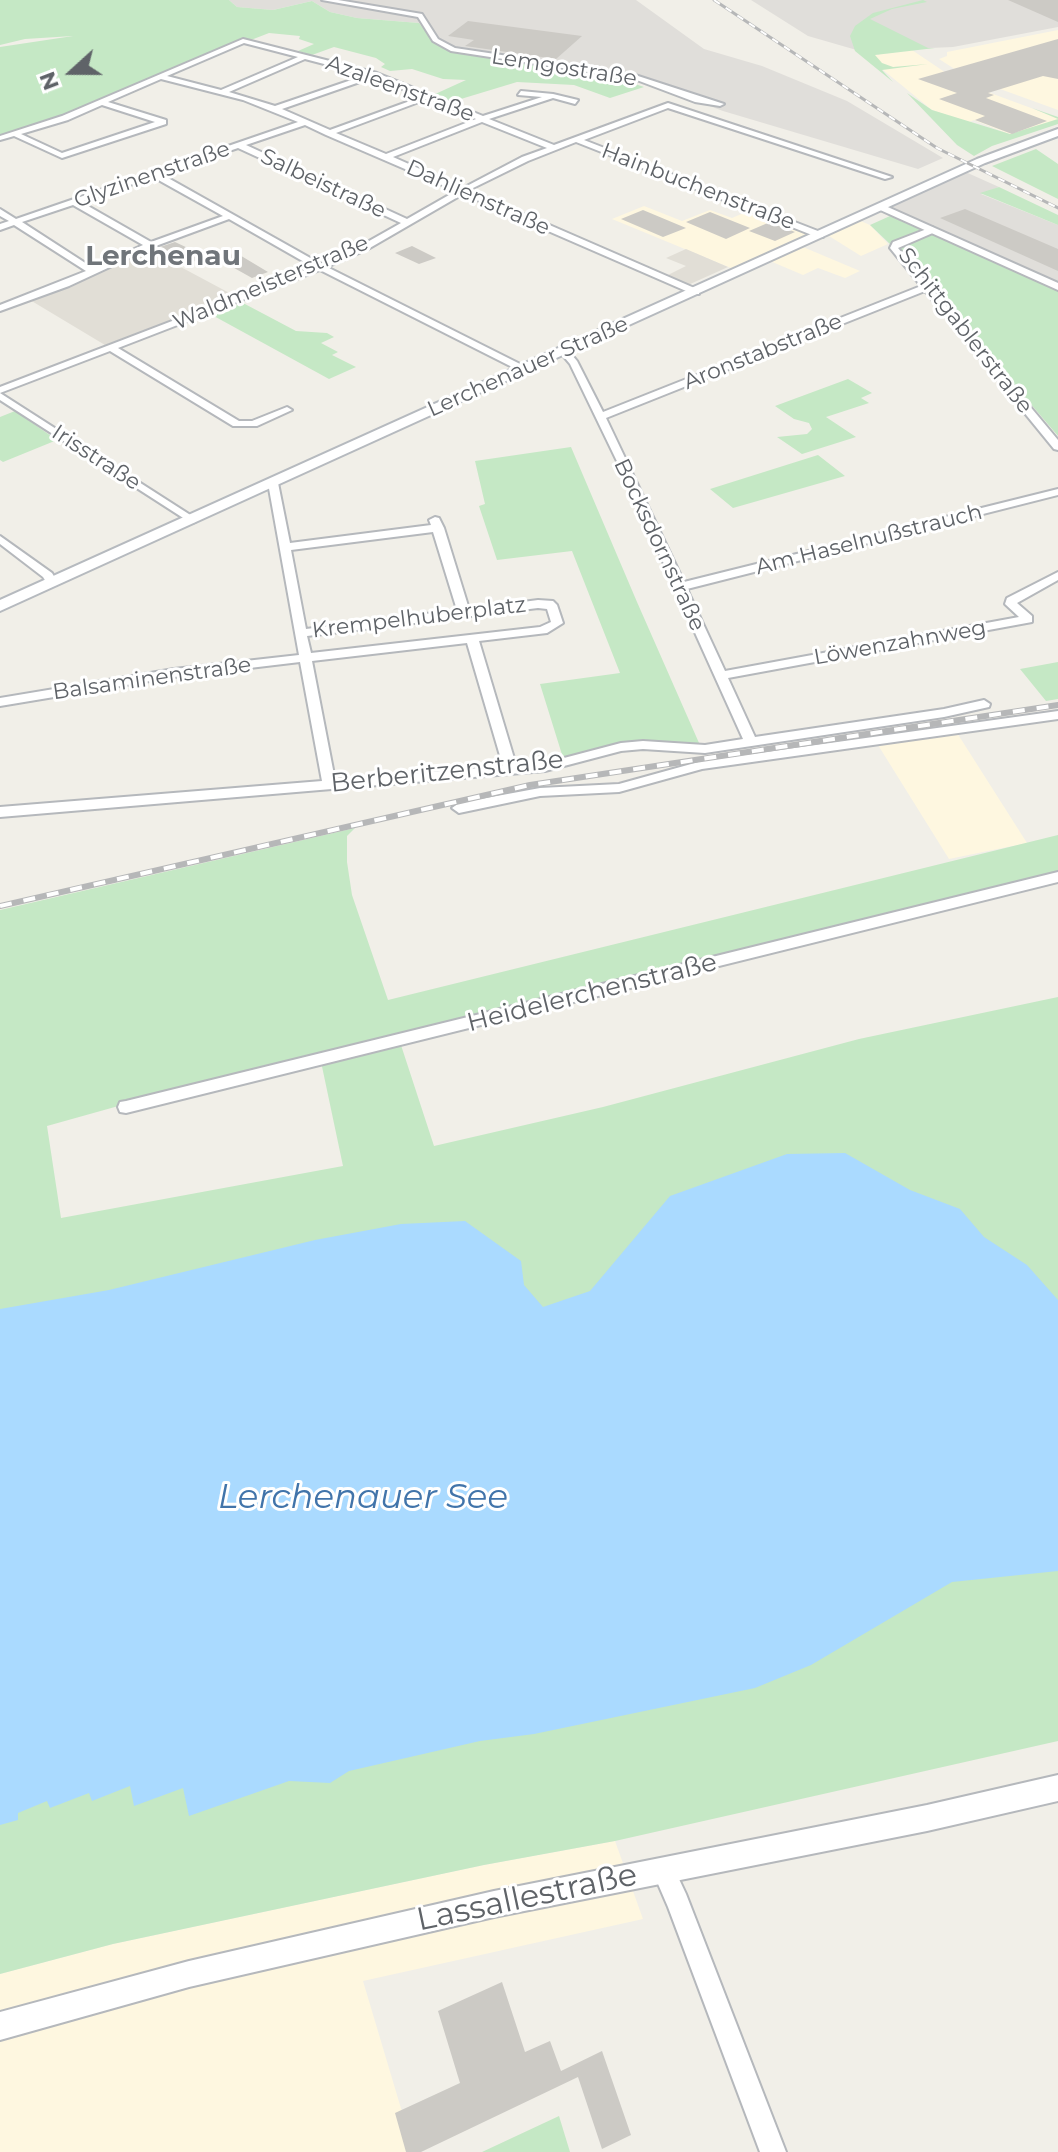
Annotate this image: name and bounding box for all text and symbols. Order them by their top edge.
north arrow [32,32,112,112]
street label: Lemgostraße [489,43,639,93]
street label: Azaleenstraße [322,50,478,128]
text: N [33,68,65,94]
street label: Glyzinenstraße [71,136,233,214]
street label: Hainbuchenstraße [598,138,798,236]
street label: Salbeistraße [256,143,390,225]
street label: Dahlienstraße [402,155,554,241]
street label: Waldmeisterstraße [169,230,373,336]
district label: Lerchenau [85,240,241,274]
street label: Schittgablerstraße [892,243,1038,419]
street label: Aronstabstraße [680,308,846,396]
street label: Lerchenauer Straße [424,311,632,423]
street label: Irisstraße [47,420,145,496]
street label: Bocksdornstraße [608,455,710,635]
street label: Am Haselnußstrauch [753,499,985,581]
street label: Krempelhuberplatz [311,592,527,644]
street label: Löwenzahnweg [812,615,988,671]
street label: Balsaminenstraße [51,652,253,706]
street label: Berberitzenstraße [329,744,565,800]
street label: Heidelerchenstraße [464,947,720,1039]
water label: Lerchenauer See [218,1478,508,1518]
street label: Lassallestraße [413,1856,641,1940]

